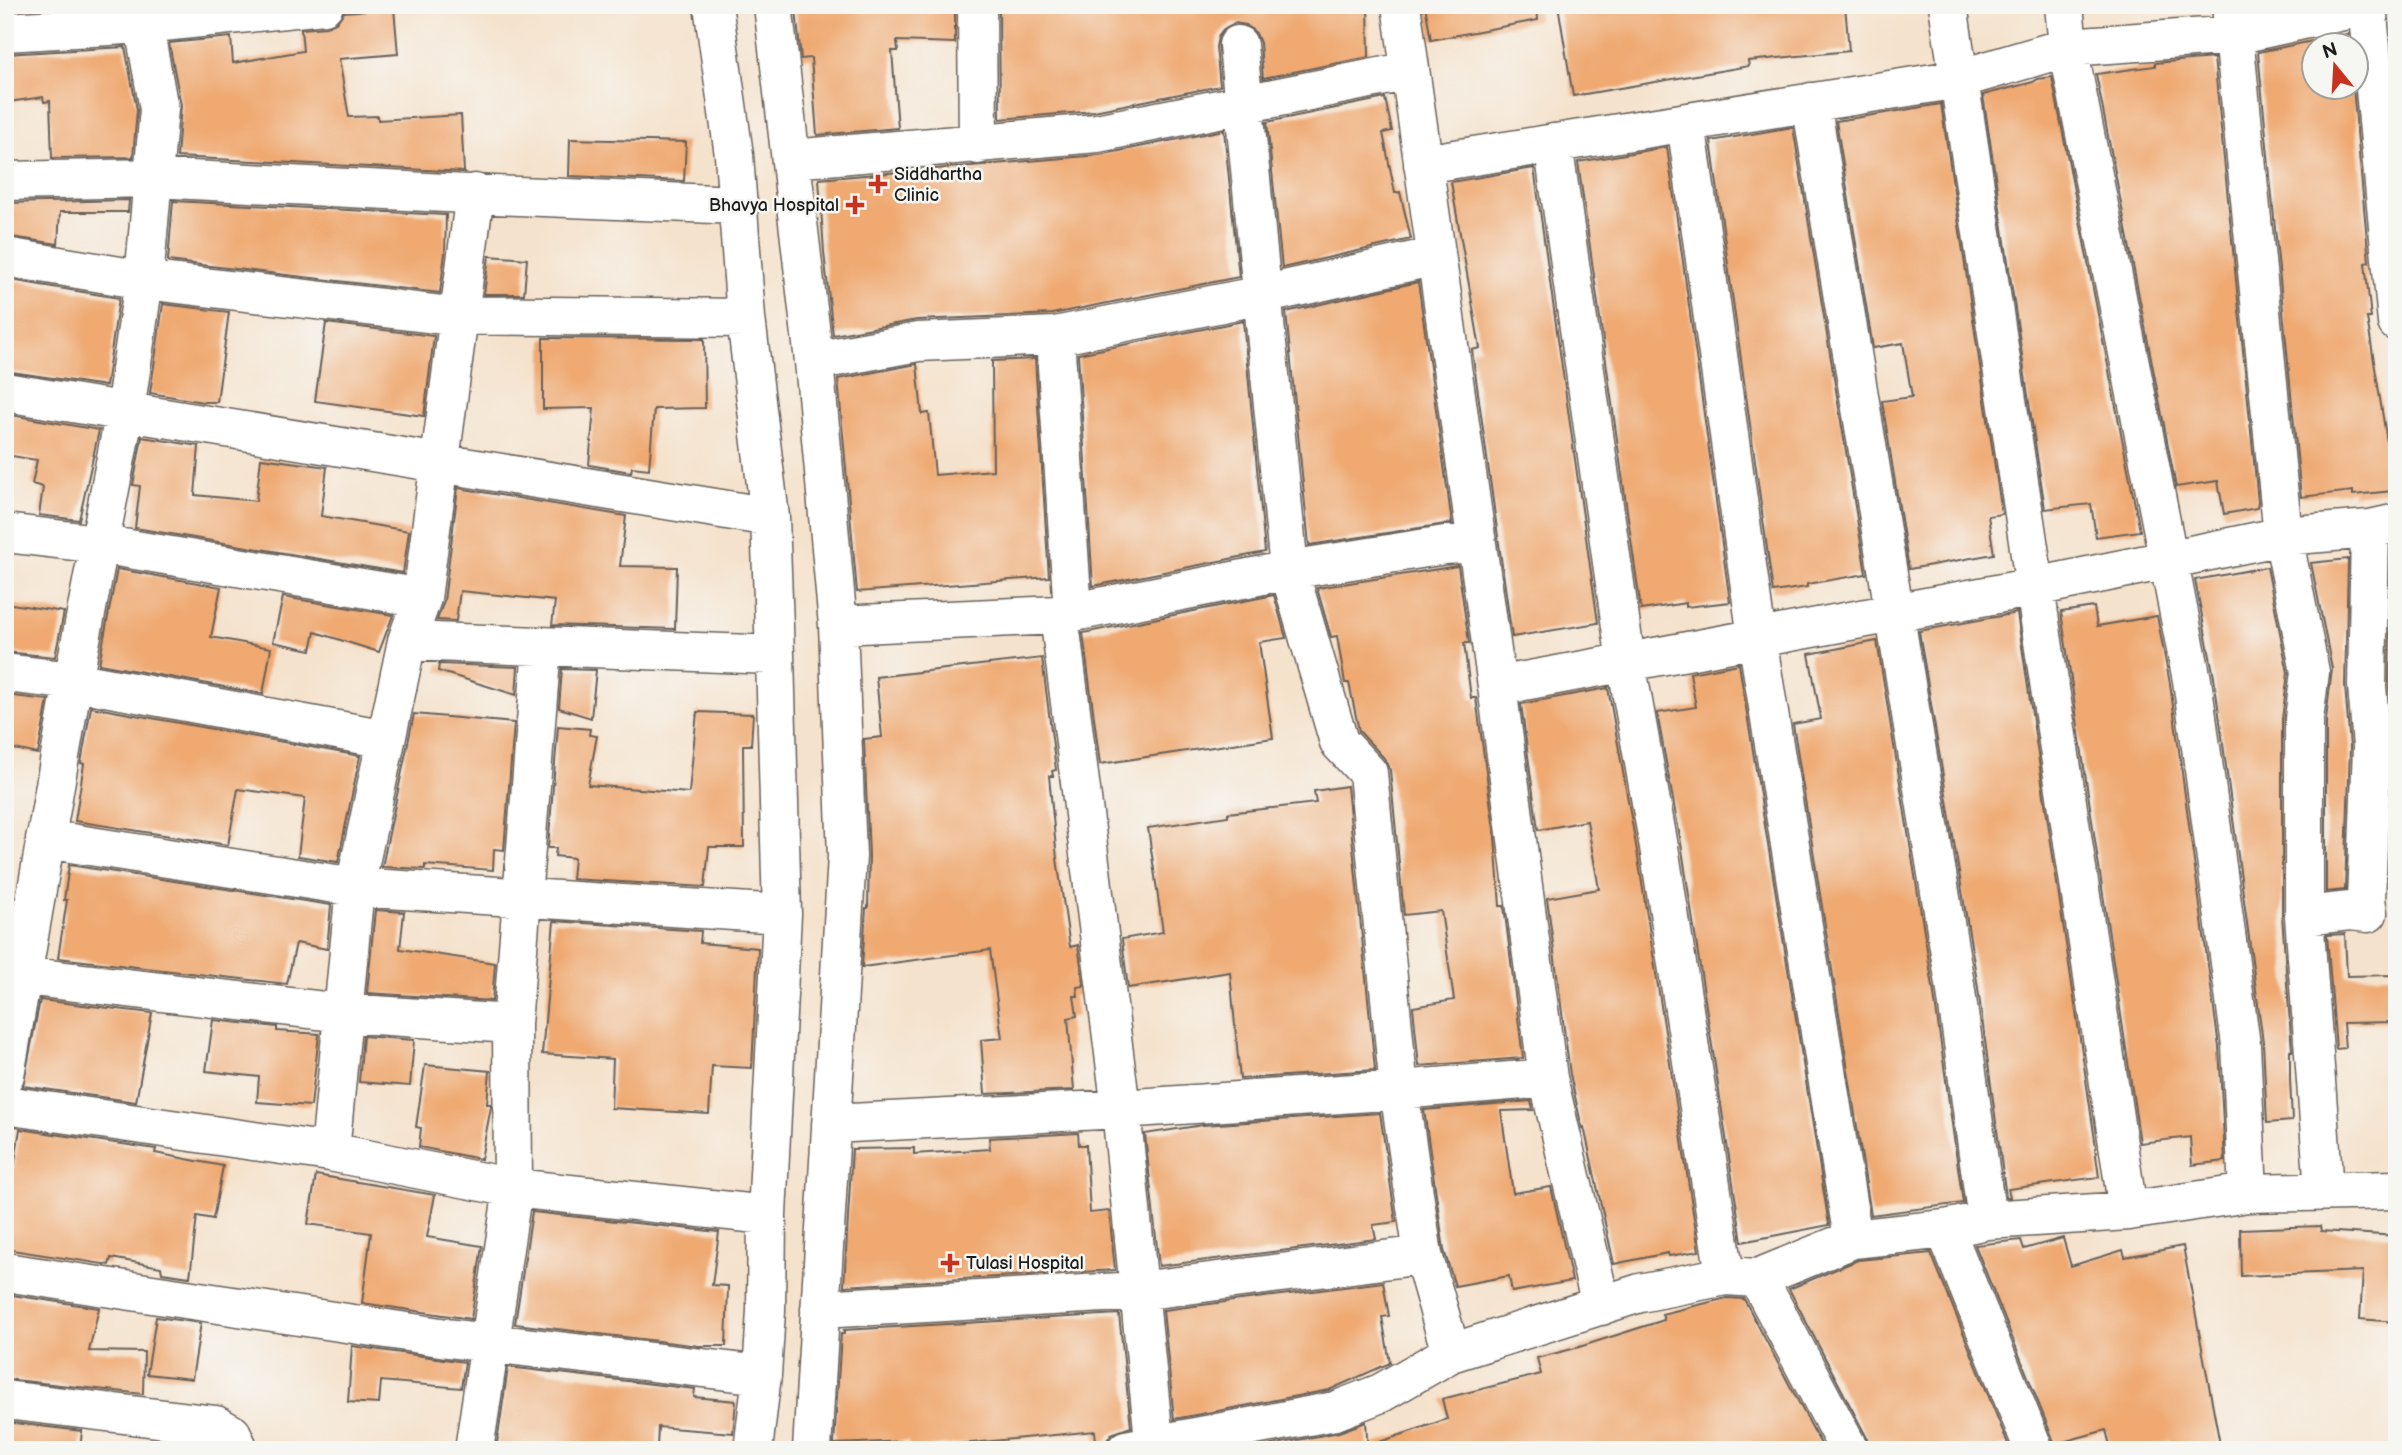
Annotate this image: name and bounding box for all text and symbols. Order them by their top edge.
north arrow [2300,32,2370,102]
text: N [2320,38,2341,64]
place label: Siddhartha Clinic [894,164,982,206]
marker: Siddhartha Clinic [868,174,888,194]
place label: Bhavya Hospital [709,195,839,216]
marker: Bhavya Hospital [845,195,865,215]
marker: Tulasi Hospital [940,1253,960,1273]
place label: Tulasi Hospital [966,1253,1084,1274]

